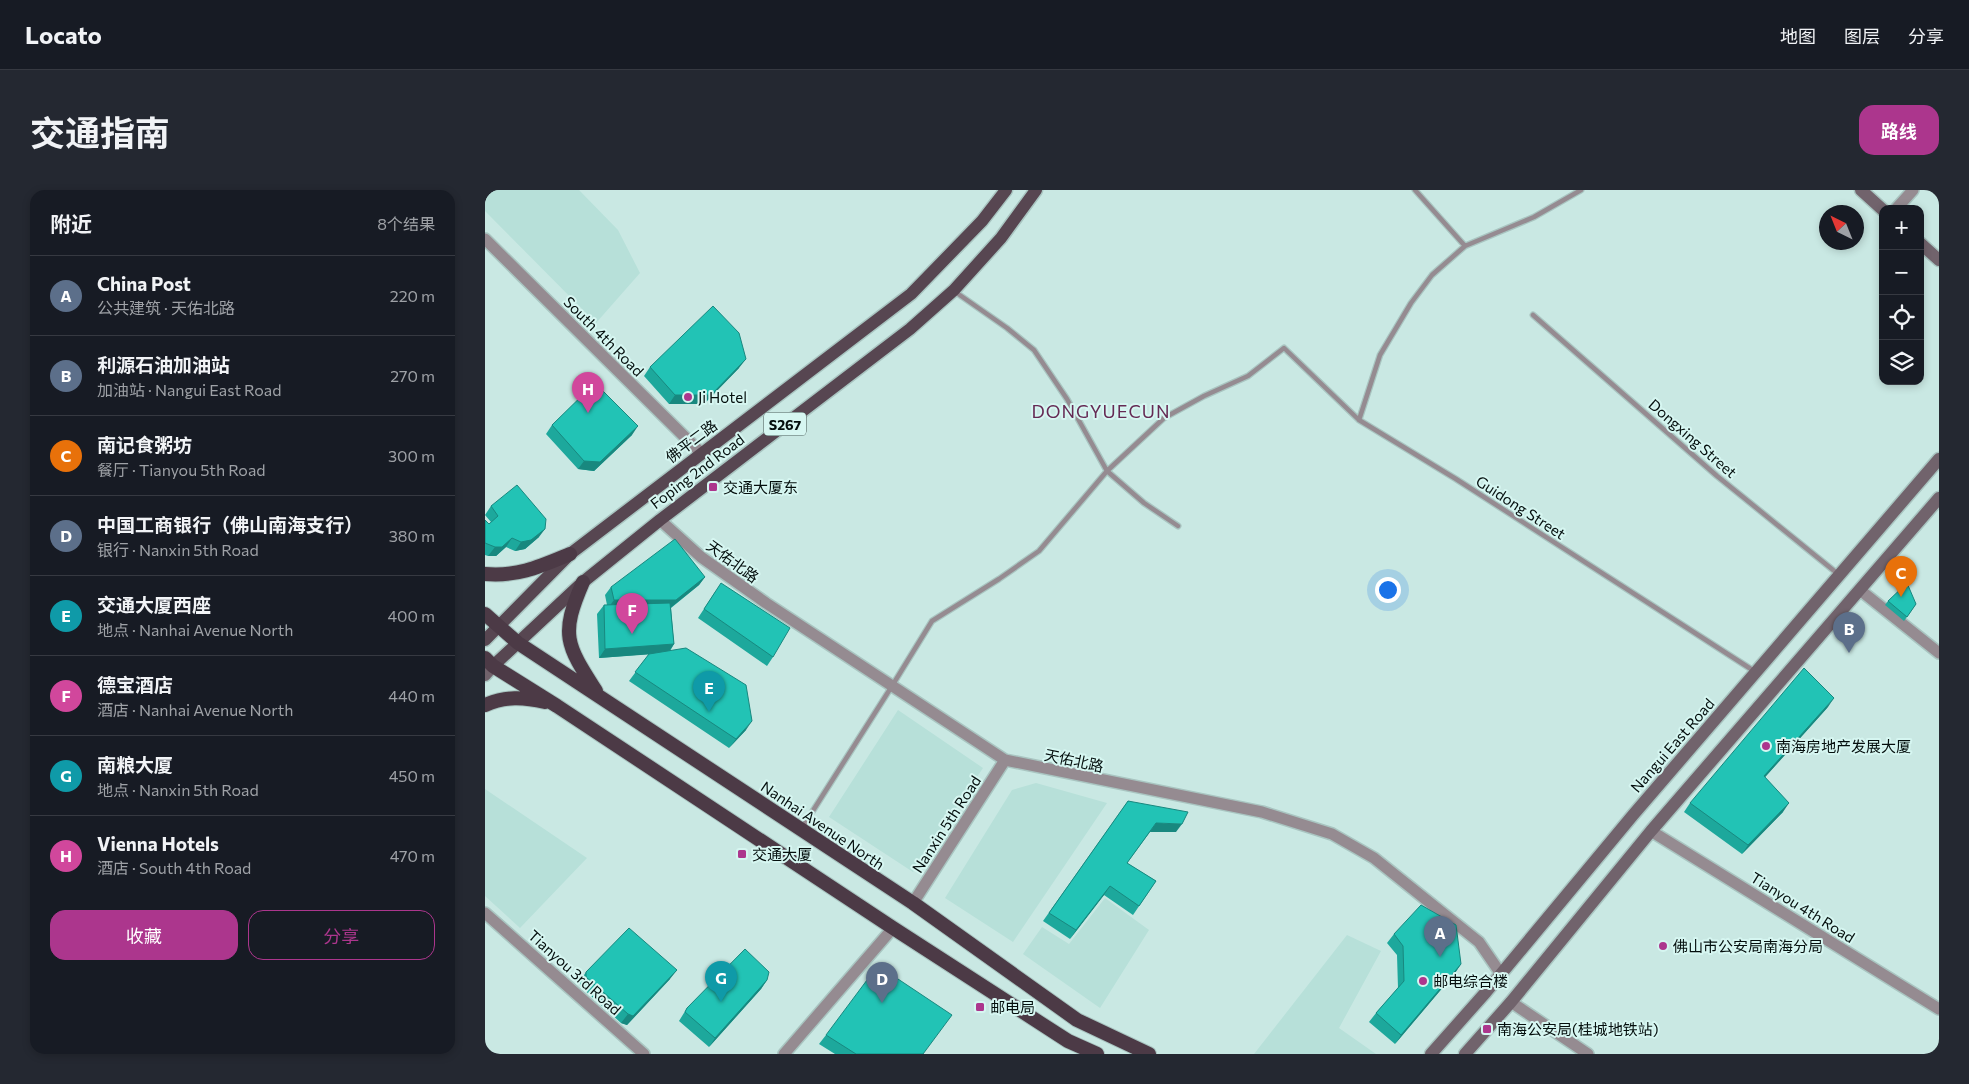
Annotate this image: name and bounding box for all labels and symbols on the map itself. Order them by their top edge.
north arrow [1819,205,1864,250]
street label: South 4th Road [560,292,648,380]
pin: H [572,372,604,413]
place label: Ji Hotel [698,388,747,406]
marker: Ji Hotel [682,391,694,403]
street label: Dongxing Street [1645,395,1741,481]
district label: DONGYUECUN [1032,400,1170,422]
road number: S267 [764,412,806,435]
street label: 佛平二路 [662,416,720,466]
street label: Foping 2nd Road [646,430,748,512]
street label: Guidong Street [1473,471,1569,543]
place label: 交通大厦东 [723,478,798,496]
marker: 交通大厦东 [707,481,719,493]
street label: 天佑北路 [703,536,763,586]
pin: C [1885,556,1917,597]
your location [1375,577,1401,603]
pin: F [616,593,648,634]
pin: B [1833,612,1865,653]
pin: E [693,671,725,712]
street label: Nangui East Road [1626,694,1718,796]
place label: 南海房地产发展大厦 [1776,737,1911,755]
marker: 南海房地产发展大厦 [1760,740,1772,752]
street label: 天佑北路 [1043,745,1105,775]
street label: Nanxin 5th Road [908,772,984,876]
street label: Nanhai Avenue North [758,777,888,873]
place label: 交通大厦 [752,845,812,863]
marker: 交通大厦 [736,848,748,860]
street label: Tianyou 4th Road [1748,868,1858,946]
pin: A [1424,916,1456,957]
street label: Tianyou 3rd Road [525,926,625,1018]
place label: 佛山市公安局南海分局 [1673,937,1823,955]
marker: 佛山市公安局南海分局 [1657,940,1669,952]
pin: G [705,961,737,1002]
pin: D [866,962,898,1003]
place label: 邮电综合楼 [1433,972,1508,990]
marker: 邮电综合楼 [1417,975,1429,987]
place label: 邮电局 [990,998,1035,1016]
marker: 邮电局 [974,1001,986,1013]
place label: 南海公安局(桂城地铁站) [1497,1020,1659,1038]
marker: 南海公安局(桂城地铁站) [1481,1023,1493,1035]

